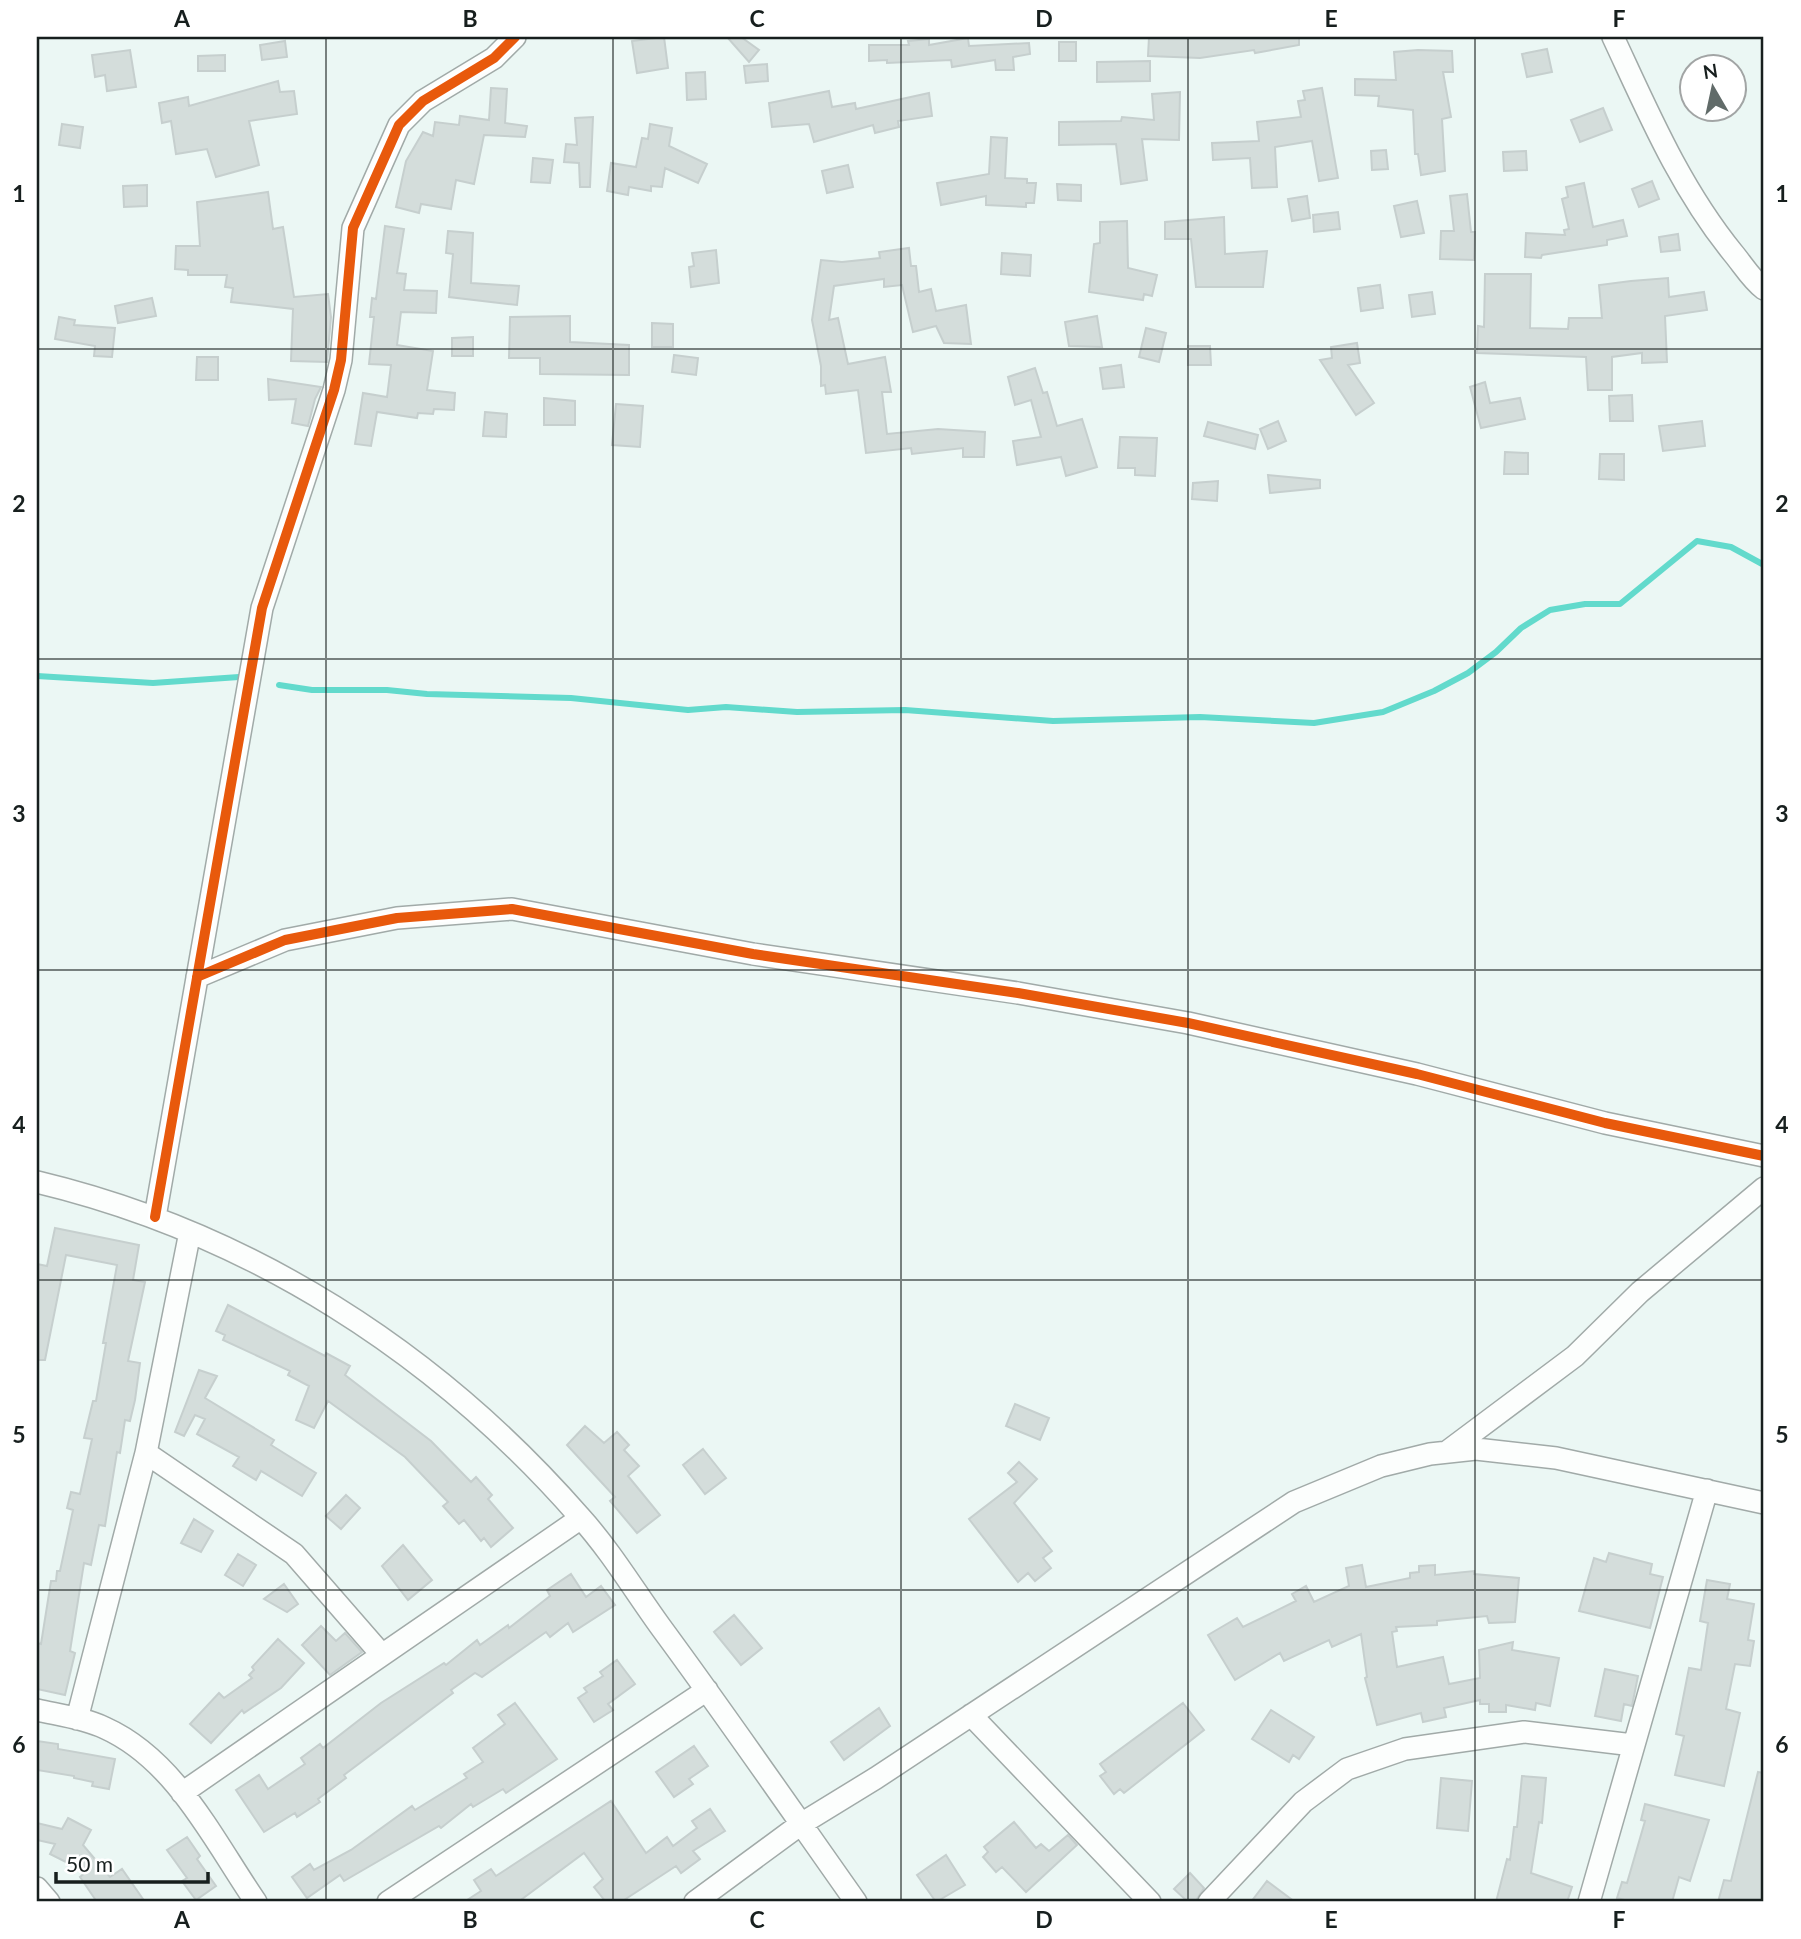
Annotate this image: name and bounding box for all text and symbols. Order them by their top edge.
text: A [173,4,191,32]
text: B [462,4,478,32]
text: C [749,4,765,32]
text: D [1035,4,1053,32]
text: E [1324,4,1338,32]
text: F [1612,4,1626,32]
north arrow [1678,52,1748,122]
text: N [1701,58,1719,83]
text: 1 [12,179,26,207]
text: 1 [1775,179,1789,207]
text: 2 [12,489,26,517]
text: 2 [1775,489,1789,517]
text: 3 [12,799,26,827]
text: 3 [1775,799,1789,827]
text: 4 [12,1110,26,1138]
text: 4 [1775,1110,1789,1138]
text: 5 [12,1420,26,1448]
text: 5 [1775,1420,1789,1448]
text: 6 [12,1730,26,1758]
text: 6 [1775,1730,1789,1758]
scale bar [56,1841,208,1885]
text: 50 m [66,1851,113,1876]
text: A [173,1905,191,1933]
text: B [462,1905,478,1933]
text: C [749,1905,765,1933]
text: D [1035,1905,1053,1933]
text: E [1324,1905,1338,1933]
text: F [1612,1905,1626,1933]

